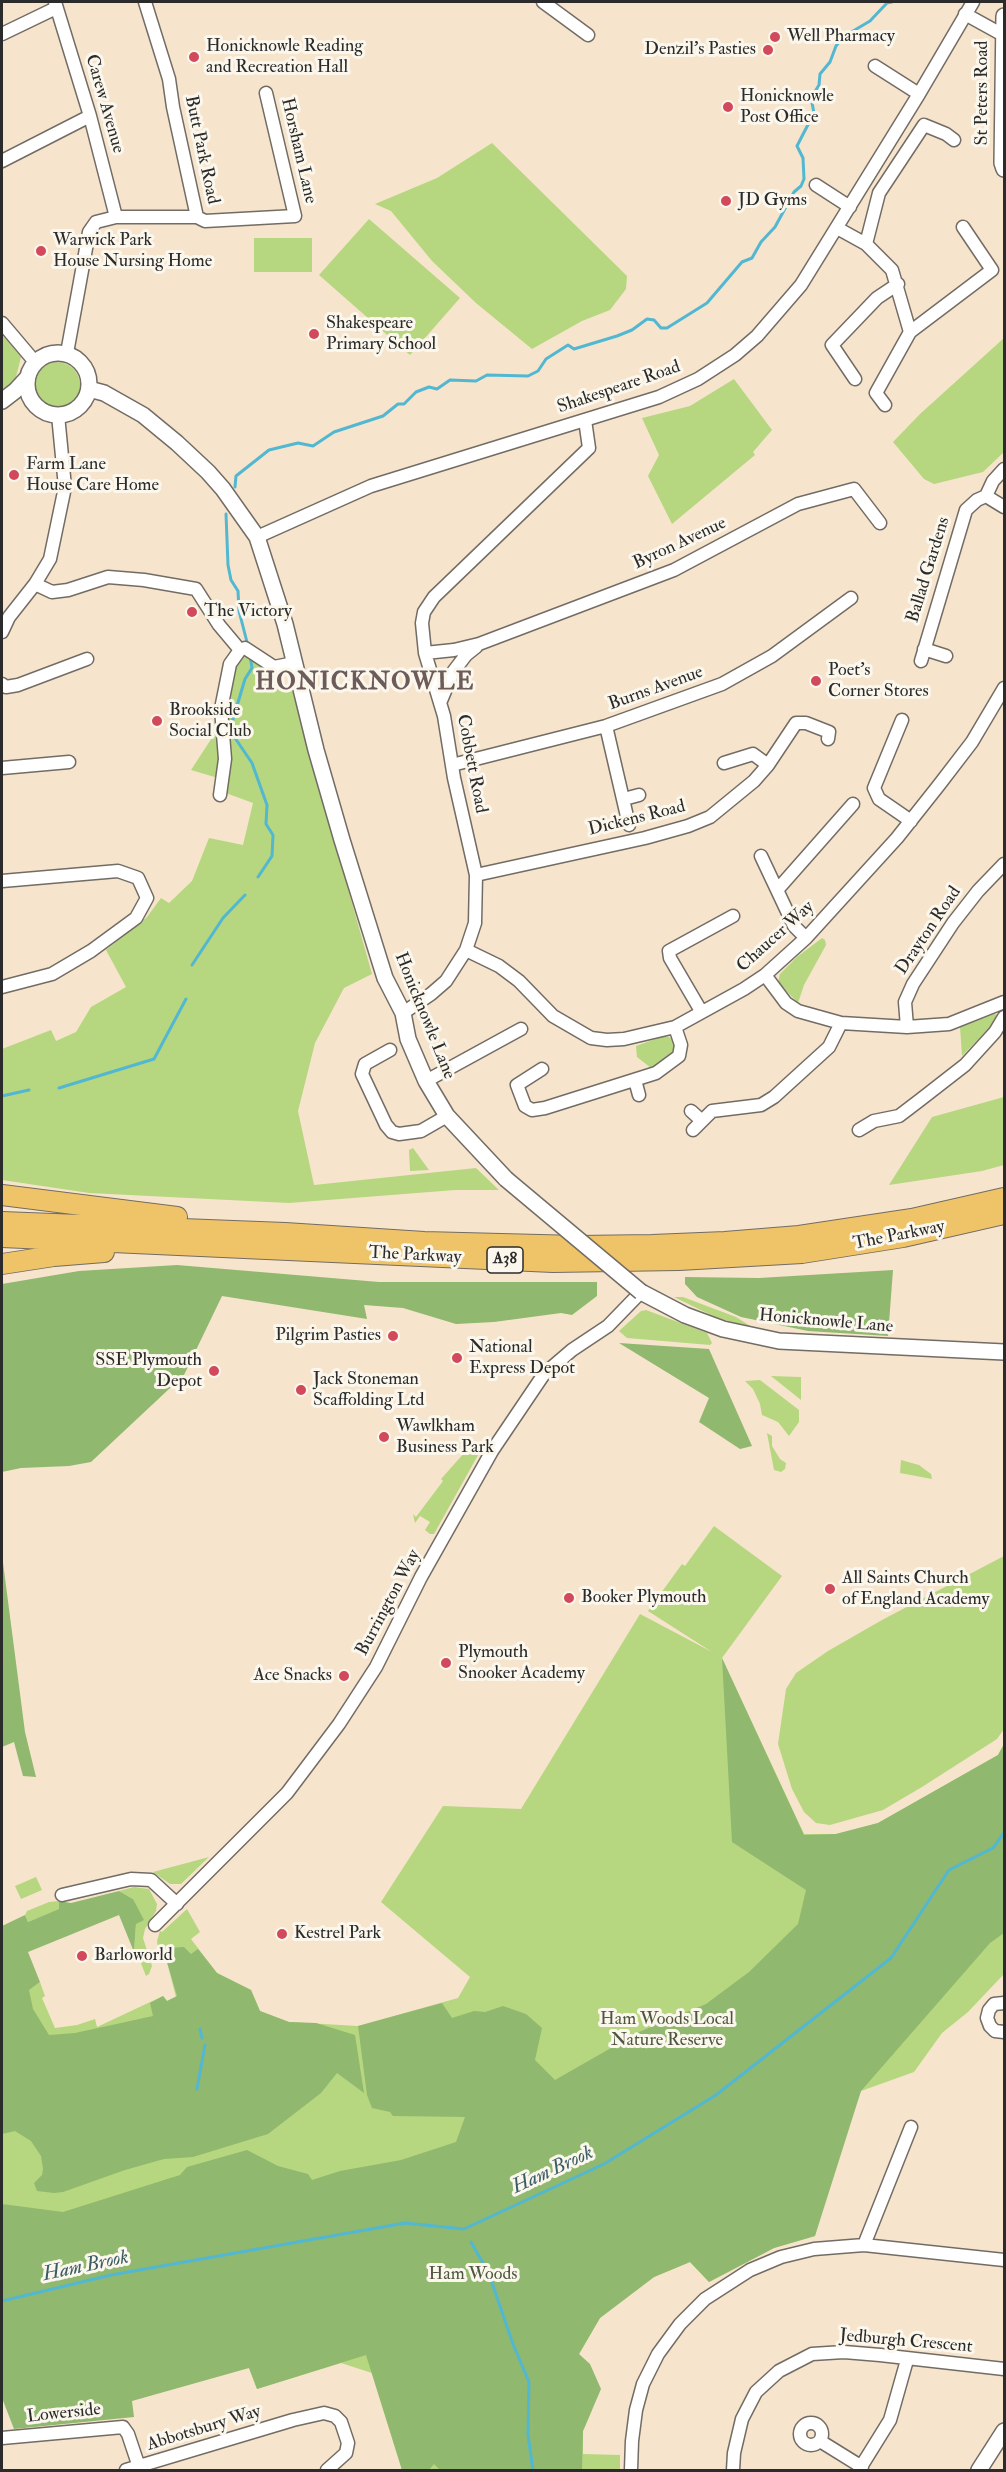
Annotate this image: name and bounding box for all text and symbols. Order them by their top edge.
place label: Well Pharmacy [787,26,895,48]
marker: Well Pharmacy [768,30,782,44]
place label: Honicknowle Reading and Recreation Hall [206,36,363,78]
place label: Denzil's Pasties [644,39,756,61]
street label: St Peters Road [972,41,994,145]
marker: Denzil's Pasties [761,43,775,57]
marker: Honicknowle Reading and Recreation Hall [187,50,201,64]
street label: Carew Avenue [80,52,128,156]
place label: Honicknowle Post Office [740,86,834,128]
street label: Butt Park Road [179,94,223,206]
street label: Horsham Lane [275,96,321,206]
marker: Honicknowle Post Office [721,100,735,114]
place label: JD Gyms [738,190,807,212]
marker: JD Gyms [719,194,733,208]
place label: Warwick Park House Nursing Home [53,230,212,272]
marker: Warwick Park House Nursing Home [34,244,48,258]
place label: Shakespeare Primary School [326,313,436,356]
marker: Shakespeare Primary School [307,327,321,341]
street label: Shakespeare Road [555,357,683,419]
place label: Farm Lane House Care Home [26,454,159,496]
marker: Farm Lane House Care Home [7,468,21,482]
street label: Byron Avenue [630,513,730,575]
street label: Ballad Gardens [903,515,955,625]
place label: The Victory [204,601,292,623]
marker: The Victory [185,605,199,619]
place label: Poet's Corner Stores [828,660,929,702]
street label: Burns Avenue [606,662,706,716]
district label: HONICKNOWLE [255,670,475,698]
marker: Poet's Corner Stores [809,674,823,688]
place label: Brookside Social Club [169,700,251,742]
street label: Cobbett Road [451,713,491,815]
marker: Brookside Social Club [150,714,164,728]
street label: Dickens Road [586,797,688,841]
street label: Drayton Road [892,883,966,979]
street label: Chaucer Way [733,897,819,977]
street label: Honicknowle Lane [389,949,459,1083]
street label: The Parkway [851,1217,947,1255]
street label: The Parkway [368,1243,462,1269]
road number: A38 [487,1247,523,1273]
street label: Honicknowle Lane [758,1305,894,1339]
place label: Pilgrim Pasties [275,1325,381,1347]
marker: Pilgrim Pasties [386,1329,400,1343]
place label: National Express Depot [469,1337,575,1380]
place label: SSE Plymouth Depot [95,1350,202,1392]
marker: National Express Depot [450,1351,464,1365]
marker: SSE Plymouth Depot [207,1364,221,1378]
place label: Jack Stoneman Scaffolding Ltd [313,1369,424,1412]
marker: Jack Stoneman Scaffolding Ltd [294,1383,308,1397]
place label: Wawlkham Business Park [396,1416,494,1458]
marker: Wawlkham Business Park [377,1430,391,1444]
street label: Burrington Way [352,1546,426,1660]
place label: All Saints Church of England Academy [842,1568,989,1610]
marker: All Saints Church of England Academy [823,1582,837,1596]
place label: Booker Plymouth [581,1587,706,1609]
marker: Booker Plymouth [562,1591,576,1605]
place label: Plymouth Snooker Academy [458,1642,585,1684]
marker: Plymouth Snooker Academy [439,1656,453,1670]
place label: Ace Snacks [253,1665,332,1687]
marker: Ace Snacks [337,1669,351,1683]
place label: Kestrel Park [294,1923,381,1945]
marker: Kestrel Park [275,1927,289,1941]
place label: Barloworld [94,1945,173,1967]
marker: Barloworld [75,1949,89,1963]
park label: Ham Woods Local Nature Reserve [600,2009,734,2052]
water label: Ham Brook [509,2142,597,2200]
water label: Ham Brook [41,2246,131,2288]
park label: Ham Woods [429,2264,517,2286]
street label: Jedburgh Crescent [839,2325,973,2359]
street label: Lowerside [26,2399,102,2429]
street label: Abbotsbury Way [144,2401,264,2457]

